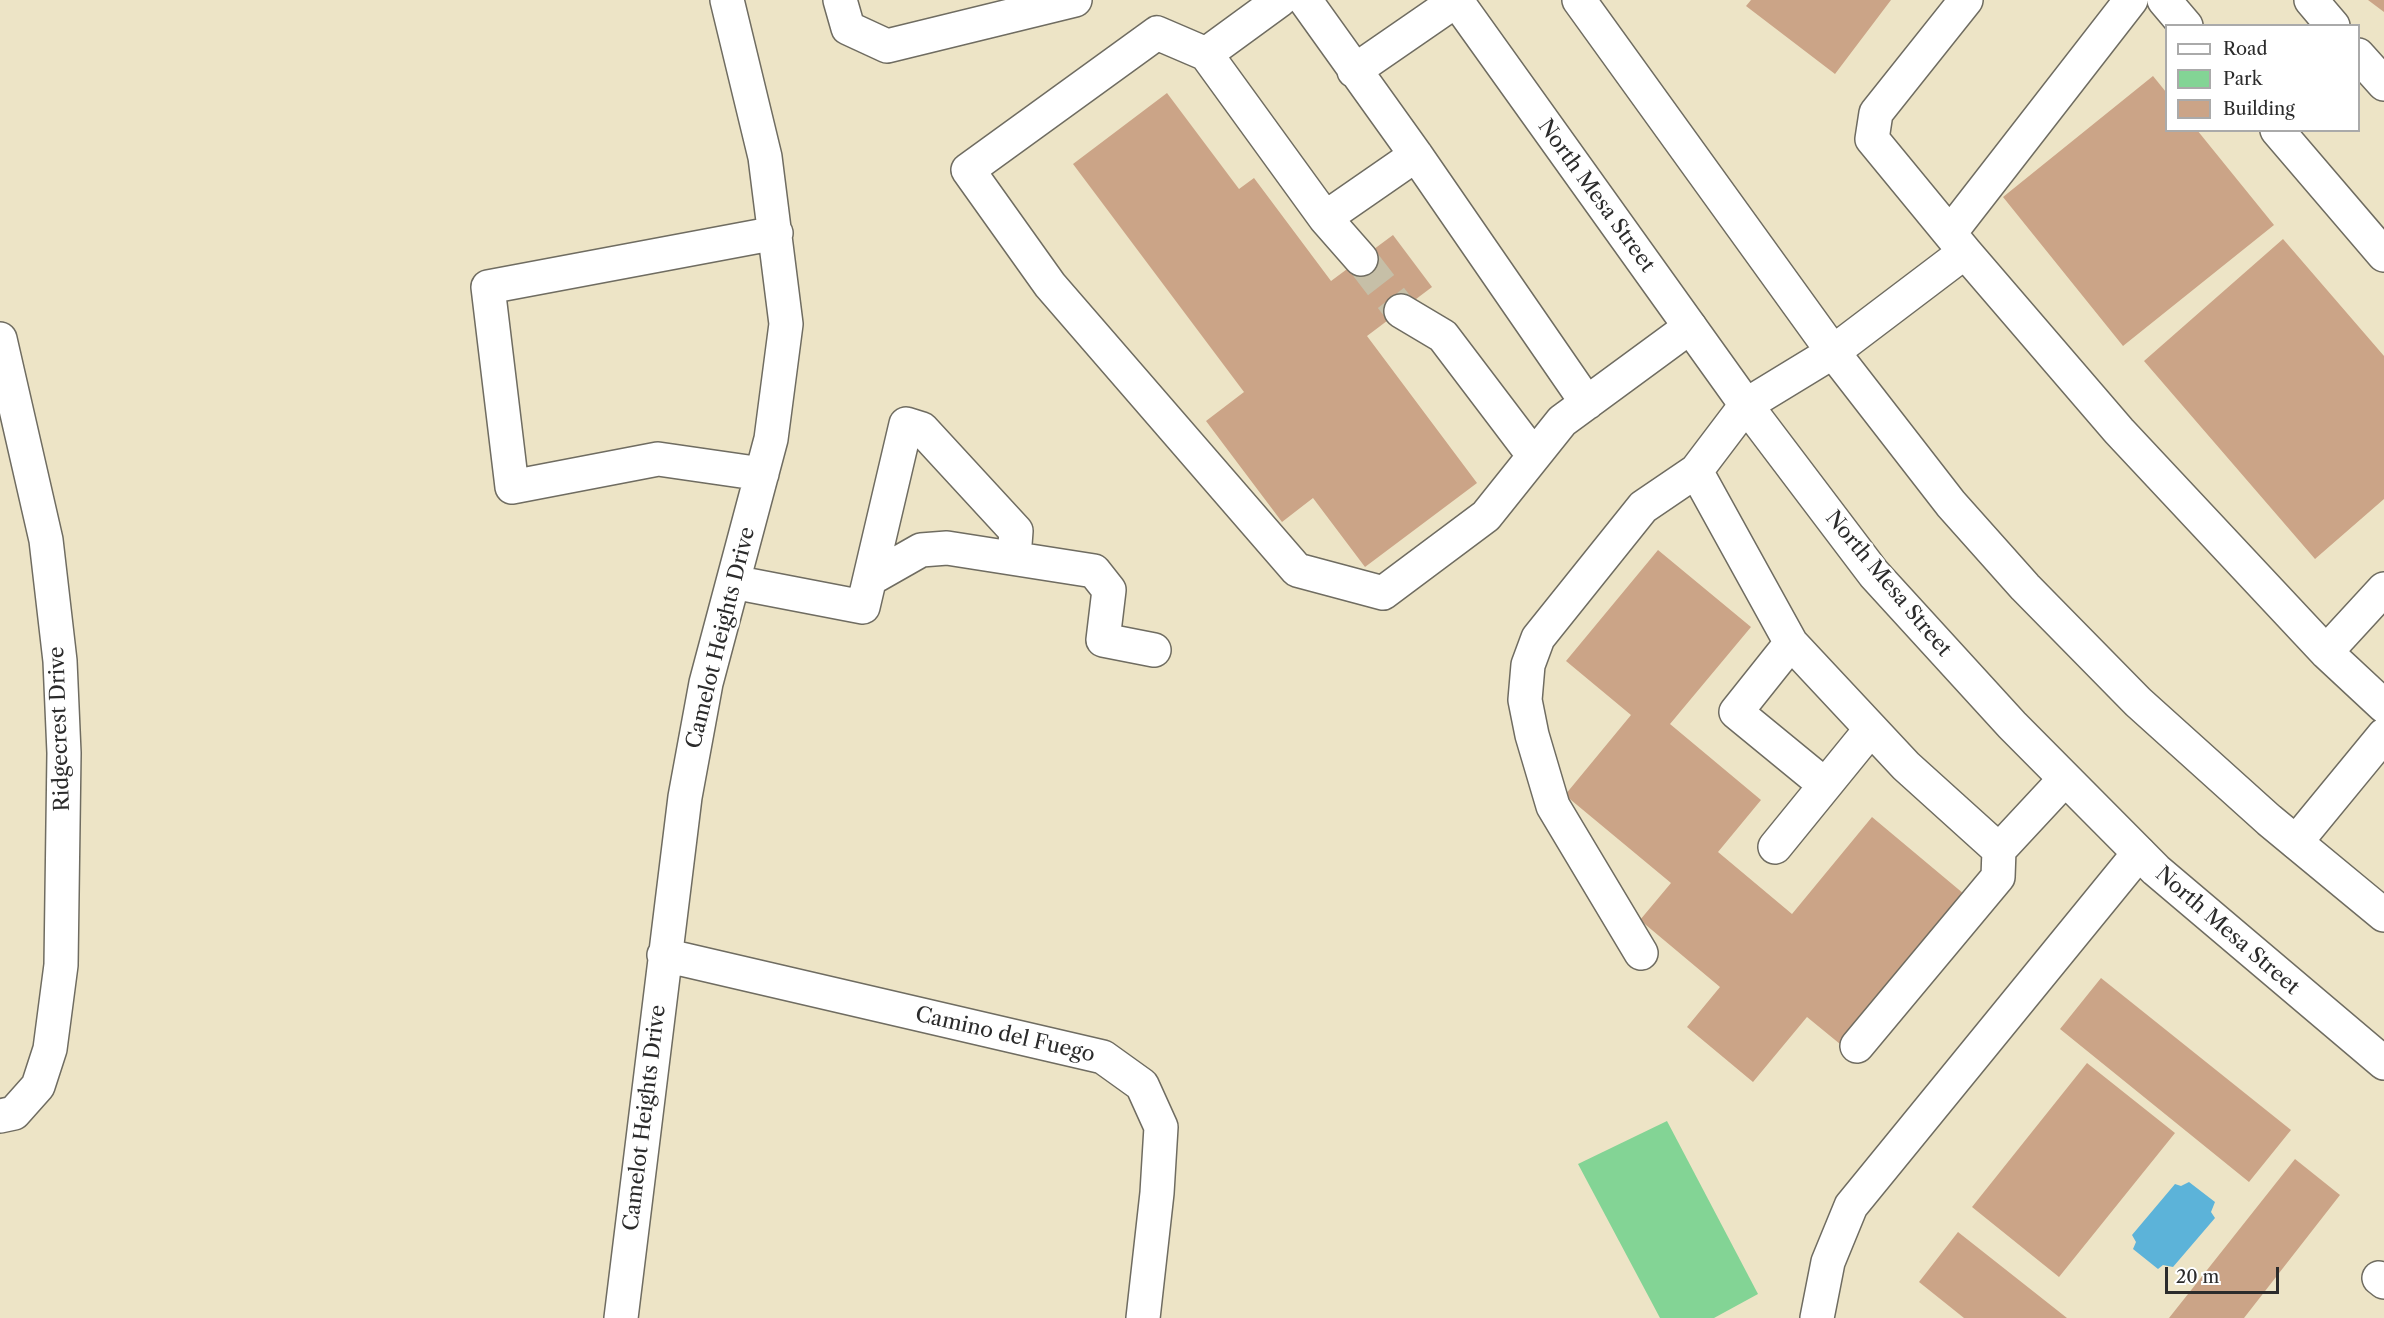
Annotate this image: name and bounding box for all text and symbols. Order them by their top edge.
legend [2165,24,2360,132]
text: Road [2223,38,2268,60]
text: Park [2223,68,2262,90]
text: Building [2223,98,2295,120]
street label: North Mesa Street [1532,115,1660,277]
street label: North Mesa Street [1820,506,1956,662]
street label: Camelot Heights Drive [681,525,761,751]
street label: Ridgecrest Drive [45,646,75,812]
street label: North Mesa Street [2150,862,2304,1000]
street label: Camino del Fuego [913,1002,1097,1068]
street label: Camelot Heights Drive [619,1004,671,1232]
scale bar [2168,1255,2282,1293]
text: 20 m [2176,1266,2219,1288]

